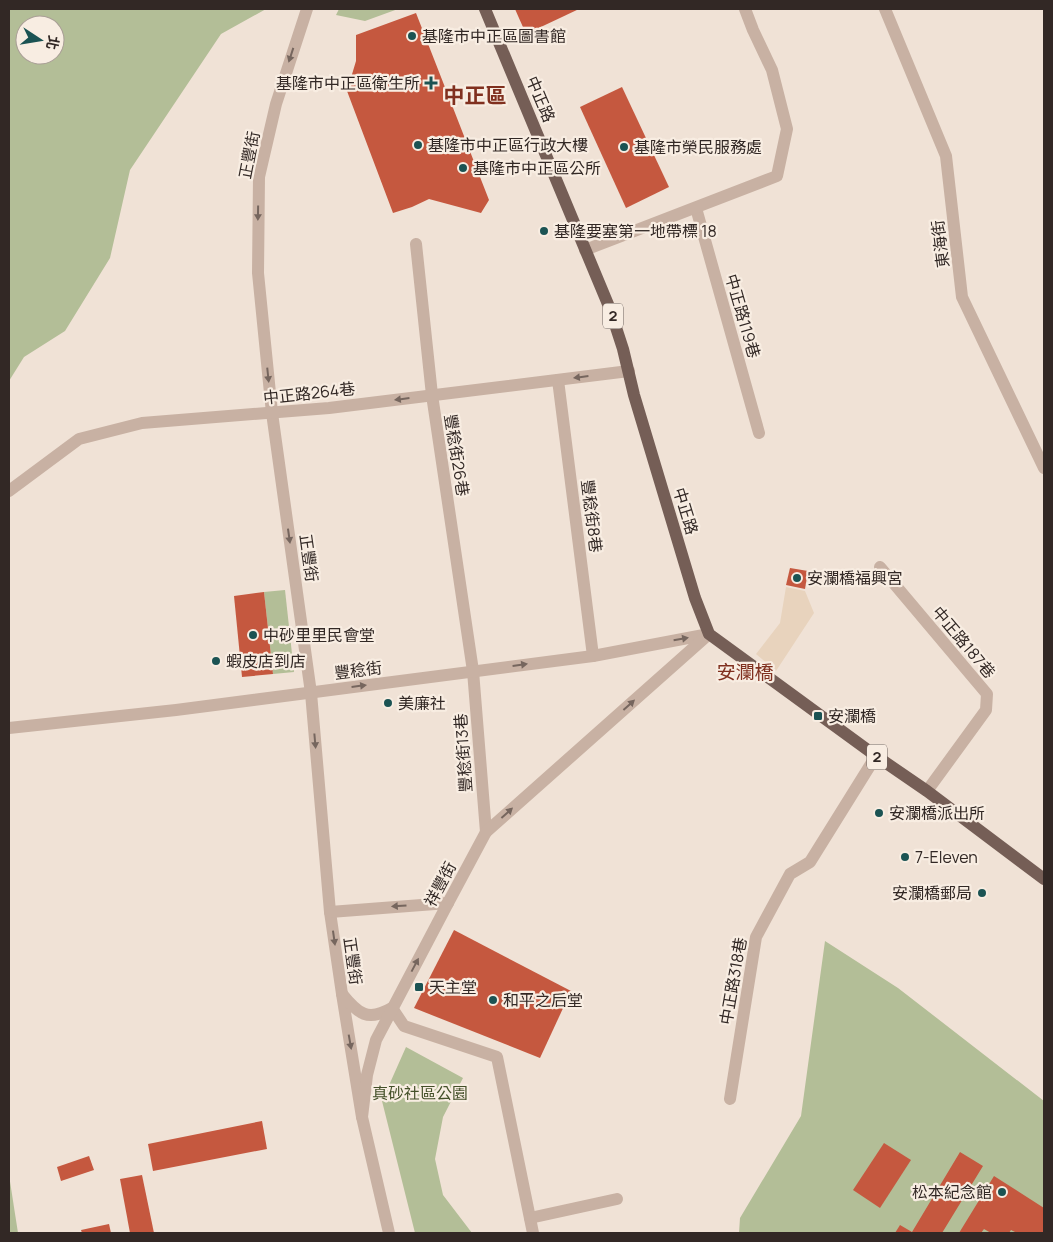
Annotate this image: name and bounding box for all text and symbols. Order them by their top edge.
north arrow [15,15,65,65]
place label: 基隆市中正區圖書館 [422,25,566,47]
marker: 基隆市中正區圖書館 [406,30,418,42]
text: 北 [42,34,64,52]
one-way arrow [287,48,295,63]
place label: 基隆市中正區衛生所 [276,72,420,94]
street label: 中正路 [521,73,561,125]
marker: 基隆市中正區衛生所 [424,76,438,90]
district label: 中正區 [444,81,507,109]
street label: 正豐街 [234,129,264,181]
place label: 基隆市中正區行政大樓 [428,134,588,156]
place label: 基隆市榮民服務處 [634,136,762,158]
marker: 基隆市中正區行政大樓 [412,139,424,151]
marker: 基隆市榮民服務處 [618,141,630,153]
place label: 基隆市中正區公所 [473,157,601,179]
marker: 基隆市中正區公所 [457,162,469,174]
one-way arrow [254,205,262,221]
street label: 東海街 [926,219,954,269]
place label: 基隆要塞第一地帶標 18 [554,220,717,242]
marker: 基隆要塞第一地帶標 18 [538,225,550,237]
street label: 中正路119巷 [721,271,765,361]
road number: 2 [603,304,623,328]
one-way arrow [264,367,272,383]
one-way arrow [573,373,589,381]
street label: 中正路264巷 [262,377,356,409]
one-way arrow [394,395,410,403]
street label: 豐稔街26巷 [440,412,474,498]
street label: 豐稔街8巷 [577,478,607,554]
street label: 中正路 [668,485,704,537]
one-way arrow [285,529,293,545]
street label: 正豐街 [295,533,323,583]
place label: 安瀾橋福興宮 [807,567,903,589]
marker: 安瀾橋福興宮 [791,572,803,584]
street label: 中正路187巷 [927,601,1001,683]
place label: 中砂里里民會堂 [263,624,375,646]
marker: 中砂里里民會堂 [247,629,259,641]
one-way arrow [673,635,689,643]
place label: 蝦皮店到店 [226,650,306,672]
marker: 蝦皮店到店 [210,655,222,667]
street label: 豐稔街 [333,656,383,684]
district label: 安瀾橋 [716,659,774,685]
one-way arrow [513,661,529,669]
one-way arrow [352,682,368,690]
place label: 美廉社 [398,692,446,714]
marker: 美廉社 [382,697,394,709]
one-way arrow [623,699,635,711]
place label: 安瀾橋 [828,705,876,727]
marker: 安瀾橋 [812,710,824,722]
street label: 豐稔街13巷 [449,713,477,793]
one-way arrow [311,734,319,750]
road number: 2 [867,744,887,770]
place label: 安瀾橋派出所 [889,802,985,824]
one-way arrow [501,807,513,819]
marker: 安瀾橋派出所 [873,807,885,819]
place label: 7-Eleven [915,846,978,868]
marker: 7-Eleven [899,851,911,863]
street label: 祥豐街 [419,858,461,910]
place label: 安瀾橋郵局 [892,882,972,904]
marker: 安瀾橋郵局 [976,887,988,899]
one-way arrow [391,903,407,911]
one-way arrow [330,930,338,946]
street label: 正豐街 [339,936,367,986]
street label: 中正路318巷 [714,936,752,1026]
one-way arrow [410,958,419,972]
place label: 天主堂 [429,976,477,998]
marker: 天主堂 [413,981,425,993]
place label: 和平之后堂 [503,989,583,1011]
marker: 和平之后堂 [487,994,499,1006]
one-way arrow [346,1034,354,1050]
park label: 真砂社區公園 [372,1082,468,1104]
place label: 松本紀念館 [912,1181,992,1203]
marker: 松本紀念館 [996,1186,1008,1198]

